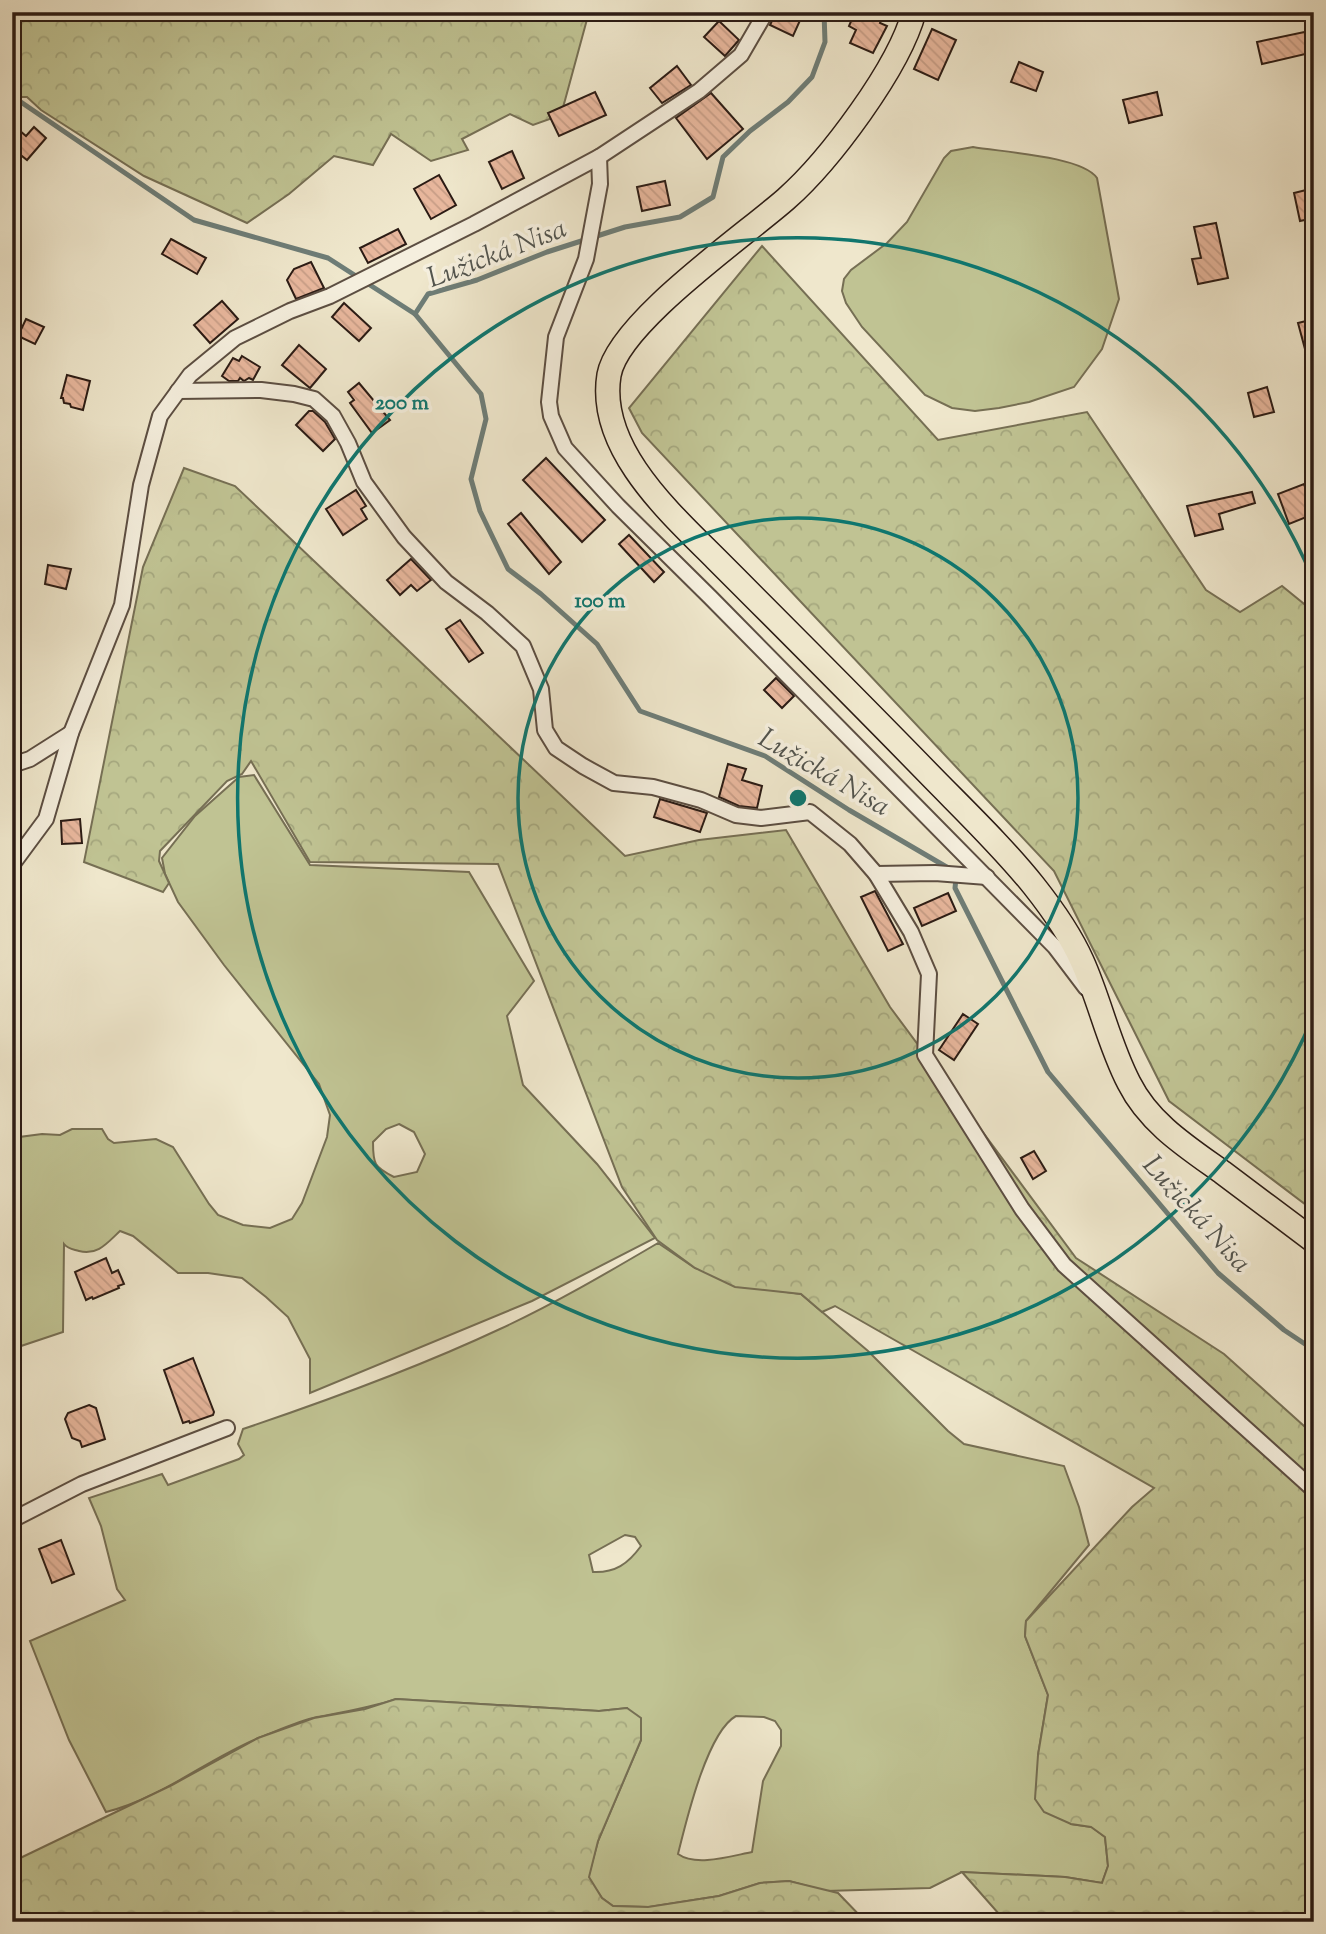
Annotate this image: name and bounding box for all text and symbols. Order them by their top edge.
water label: Lužická Nisa [422,210,573,300]
text: 200 m [375,389,430,419]
text: 100 m [575,587,626,617]
water label: Lužická Nisa [750,720,897,828]
centre of rings [786,786,810,810]
water label: Lužická Nisa [1132,1147,1260,1283]

